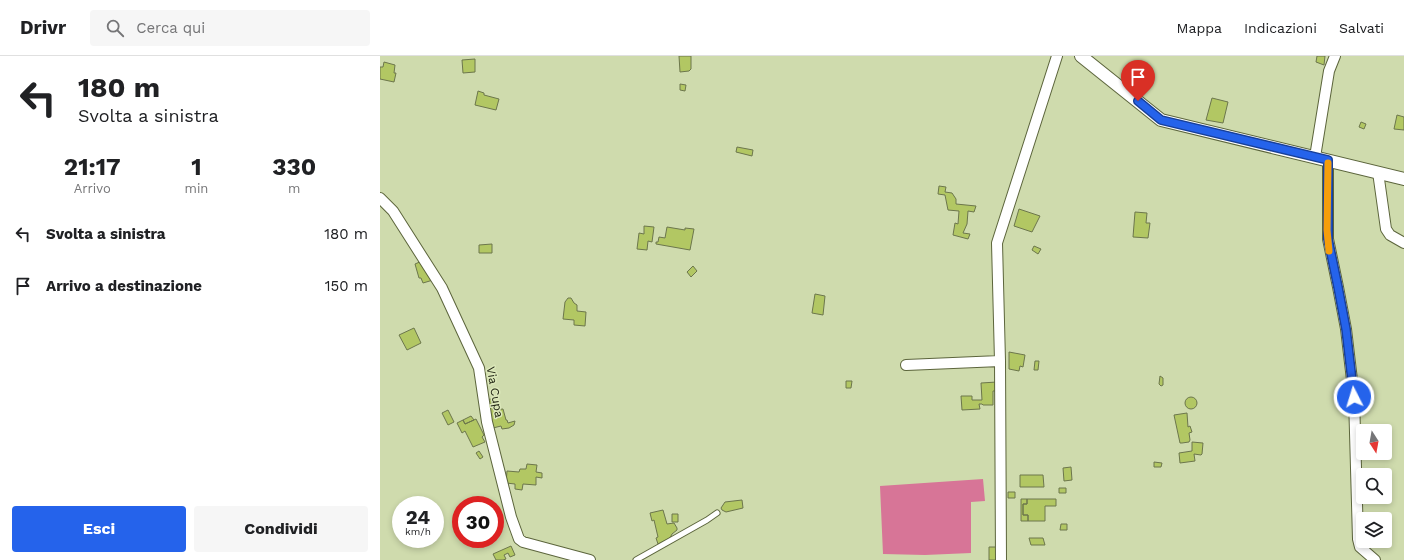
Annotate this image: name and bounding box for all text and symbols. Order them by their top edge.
search box [90,10,370,46]
text: Drivr [20,16,66,39]
icon: search [104,17,126,39]
text: Cerca qui [136,19,205,37]
text: Mappa [1177,20,1222,36]
text: Indicazioni [1244,20,1317,36]
text: Salvati [1339,20,1384,36]
pin [1121,60,1155,101]
icon: arrive [1127,66,1149,88]
text: 180 m [78,71,160,104]
icon: left [12,72,64,124]
text: Svolta a sinistra [78,105,219,126]
text: 21:17 [64,153,121,181]
text: 1 [191,153,202,181]
text: 330 [272,153,316,181]
text: Arrivo [74,181,111,196]
text: min [185,181,208,196]
text: m [288,181,300,196]
icon: left [12,223,34,245]
text: Svolta a sinistra [46,225,166,243]
text: 180 m [324,225,368,243]
icon: arrive [12,275,34,297]
text: Arrivo a destinazione [46,277,202,295]
text: 150 m [325,277,368,295]
street label: Via Cupa [484,365,506,419]
position arrow [1333,376,1375,418]
north arrow [1356,424,1392,460]
map controls [1356,424,1392,548]
button: search [1356,468,1392,504]
speed limit sign: 30 [452,496,504,548]
text: 24 [406,505,430,529]
button: Esci [12,506,186,552]
button: Condividi [194,506,368,552]
button: layers [1356,512,1392,548]
text: km/h [405,526,431,537]

